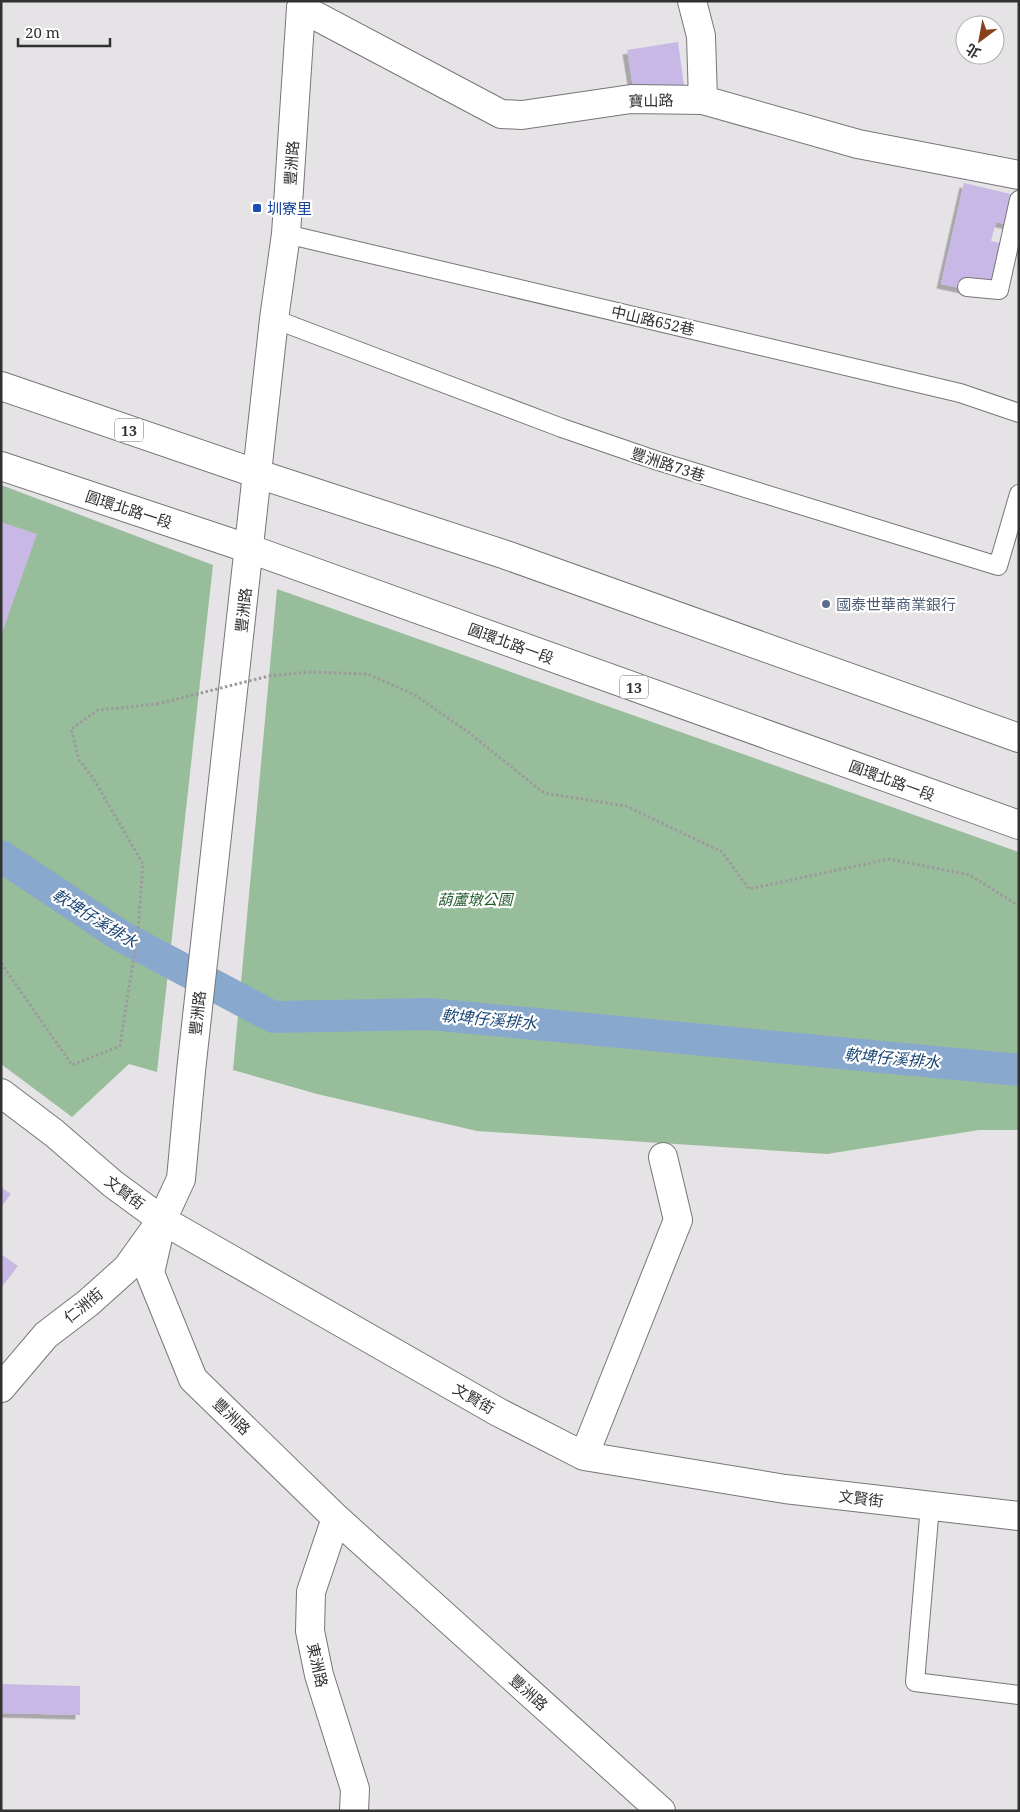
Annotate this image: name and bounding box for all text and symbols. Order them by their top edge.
scale bar [18,15,110,47]
north arrow [955,15,1005,65]
text: 20 m [25,22,60,42]
text: 北 [962,40,984,63]
street label: 寶山路 [628,90,674,110]
street label: 豐洲路 [279,140,303,186]
place label: 圳寮里 [267,198,312,218]
marker: 圳寮里 [251,202,263,214]
street label: 中山路652巷 [609,301,697,339]
road number: 13 [115,418,143,442]
street label: 豐洲路73巷 [628,443,708,485]
street label: 圓環北路一段 [83,486,175,532]
street label: 豐洲路 [231,587,255,633]
place label: 國泰世華商業銀行 [836,594,956,614]
marker: 國泰世華商業銀行 [820,598,832,610]
street label: 圓環北路一段 [465,618,557,668]
road number: 13 [620,676,648,699]
street label: 圓環北路一段 [846,755,938,805]
water label: 軟埤仔溪排水 [48,883,142,953]
park label: 葫蘆墩公園 [437,889,514,909]
street label: 豐洲路 [185,990,209,1036]
water label: 軟埤仔溪排水 [440,1004,539,1034]
water label: 軟埤仔溪排水 [843,1043,942,1073]
street label: 文賢街 [101,1170,149,1214]
street label: 仁洲街 [59,1283,107,1327]
street label: 文賢街 [450,1378,498,1418]
street label: 豐洲路 [209,1393,255,1439]
street label: 文賢街 [837,1485,885,1511]
street label: 東洲路 [303,1641,333,1689]
street label: 豐洲路 [506,1670,552,1714]

